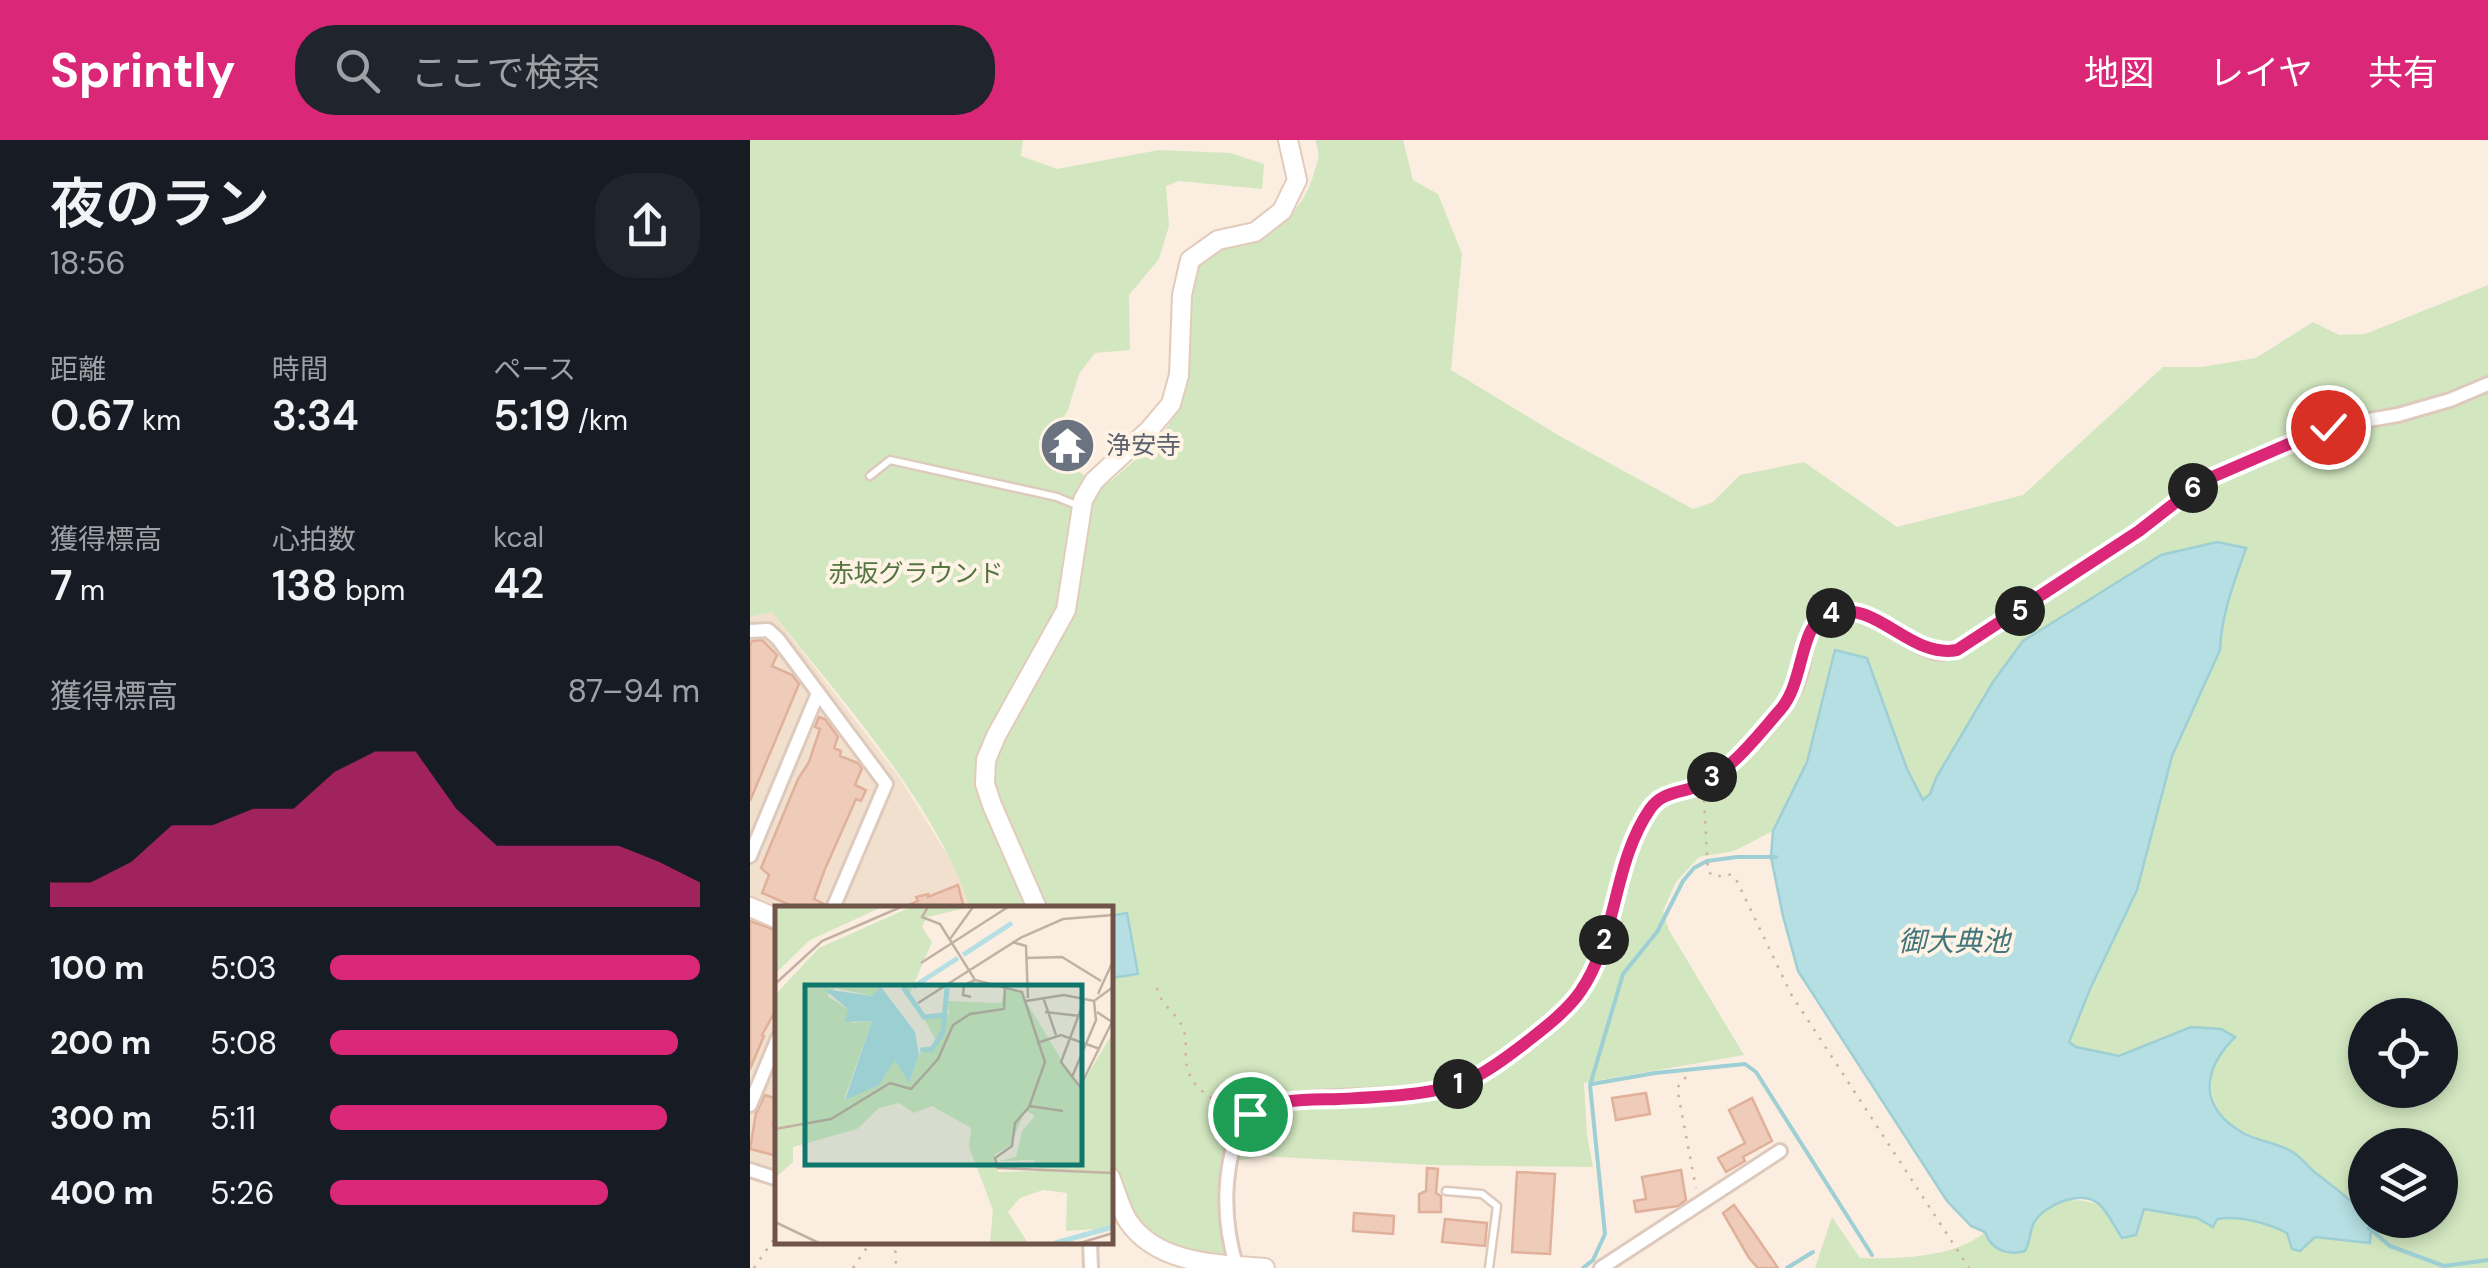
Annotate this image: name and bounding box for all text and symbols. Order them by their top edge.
search box [295,25,995,115]
text: Sprintly [50,39,235,102]
icon: search [330,43,385,98]
text: ここで検索 [410,48,600,98]
text: 地図 [2084,50,2154,96]
text: レイヤ [2209,50,2313,96]
text: 共有 [2368,50,2438,96]
text: 夜のラン [50,168,270,240]
button: share [595,173,700,278]
text: 18:56 [50,242,126,284]
text: 距離 [50,351,106,388]
text: 時間 [272,351,328,388]
text: ペース [493,351,576,388]
pin [2286,385,2371,470]
text: 0.67 [50,388,135,443]
text: 3:34 [272,388,359,443]
text: 5:19 [493,388,571,443]
icon: check [2301,400,2356,455]
text: km [135,402,181,439]
text: /km [571,402,628,439]
temple icon: 浄安寺 [1037,415,1097,475]
place label: 浄安寺 [1106,429,1181,462]
pin: 6 [2168,463,2218,513]
text: 6 [2184,469,2202,506]
text: kcal [493,519,544,556]
text: 獲得標高 [50,521,162,558]
text: 心拍数 [272,521,356,558]
text: 42 [493,556,544,611]
park label: 赤坂グラウンド [828,557,1004,590]
text: 7 [50,558,73,613]
text: 138 [272,558,338,613]
text: m [73,572,105,609]
text: bpm [338,572,405,609]
pin: 5 [1995,586,2045,636]
pin: 4 [1806,588,1856,638]
text: 5 [2011,592,2029,629]
text: 4 [1822,594,1840,631]
text: 87–94 m [567,670,700,712]
text: 獲得標高 [50,675,178,717]
pin: 3 [1687,752,1737,802]
text: 3 [1704,758,1720,795]
inset map [775,906,1112,1243]
pin: 2 [1579,915,1629,965]
text: 2 [1596,921,1612,958]
water label: 御大典池 [1898,923,2013,960]
text: 100 m [50,947,144,989]
text: 5:03 [210,947,277,989]
map controls [2348,998,2458,1238]
button: locate [2348,998,2458,1108]
text: 200 m [50,1022,151,1064]
text: 5:08 [210,1022,277,1064]
pin: 1 [1433,1059,1483,1109]
text: 1 [1453,1065,1463,1102]
pin [1208,1072,1293,1157]
icon: arrive [1223,1087,1278,1142]
text: 300 m [50,1097,152,1139]
text: 5:11 [210,1097,256,1139]
button: layers [2348,1128,2458,1238]
text: 400 m [50,1172,154,1214]
text: 5:26 [210,1172,275,1214]

